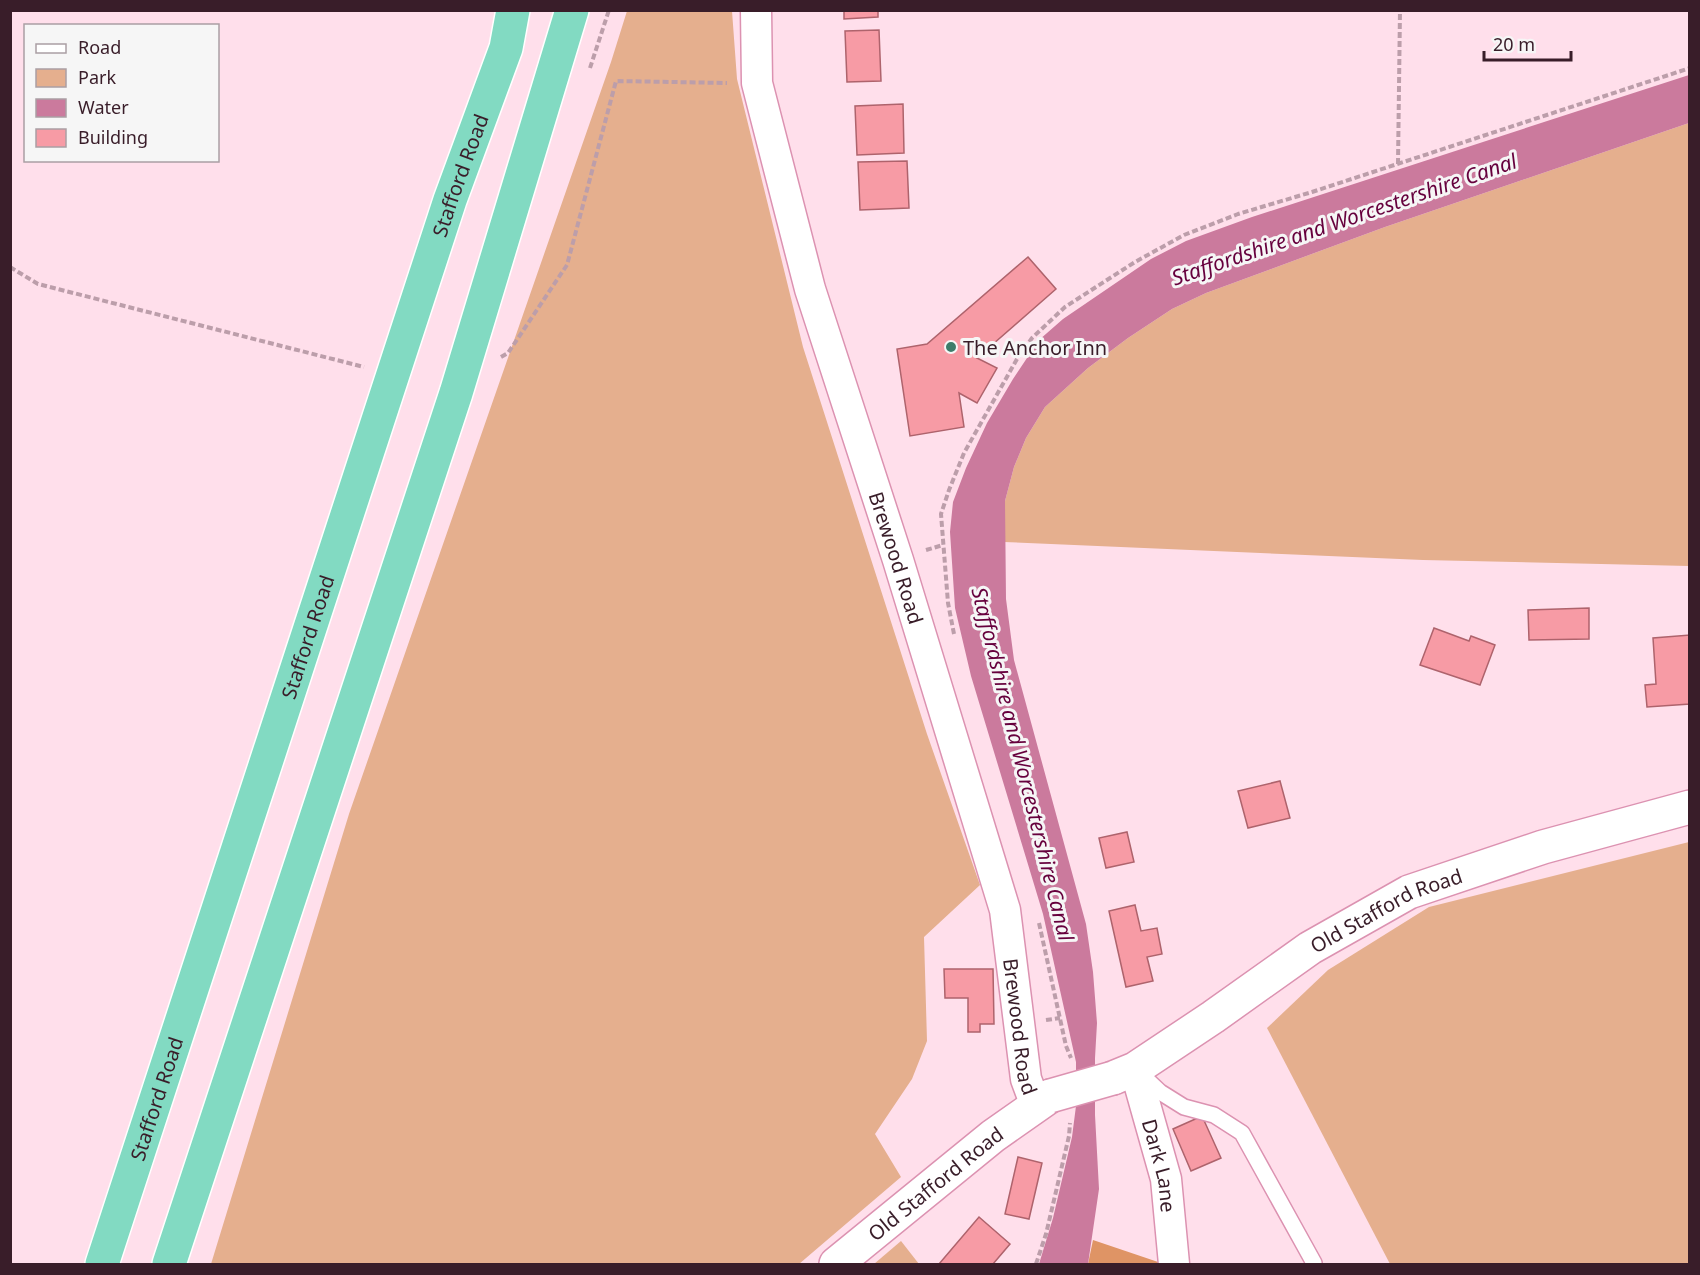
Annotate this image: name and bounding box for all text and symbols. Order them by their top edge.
legend [24,24,219,162]
scale bar [1484,24,1571,62]
text: 20 m [1493,32,1535,56]
text: Road [78,35,121,59]
text: Park [78,65,116,89]
text: Water [78,95,129,119]
street label: Stafford Road [425,110,494,240]
text: Building [78,125,148,149]
water label: Staffordshire and Worcestershire Canal [1168,146,1521,291]
place label: The Anchor Inn [963,334,1107,361]
marker: The Anchor Inn [944,340,958,354]
street label: Brewood Road [863,488,930,627]
street label: Stafford Road [274,571,340,702]
water label: Staffordshire and Worcestershire Canal [965,584,1081,944]
street label: Old Stafford Road [1305,862,1466,959]
street label: Brewood Road [998,957,1044,1098]
street label: Stafford Road [123,1033,189,1164]
street label: Dark Lane [1136,1116,1183,1214]
street label: Old Stafford Road [862,1120,1008,1246]

